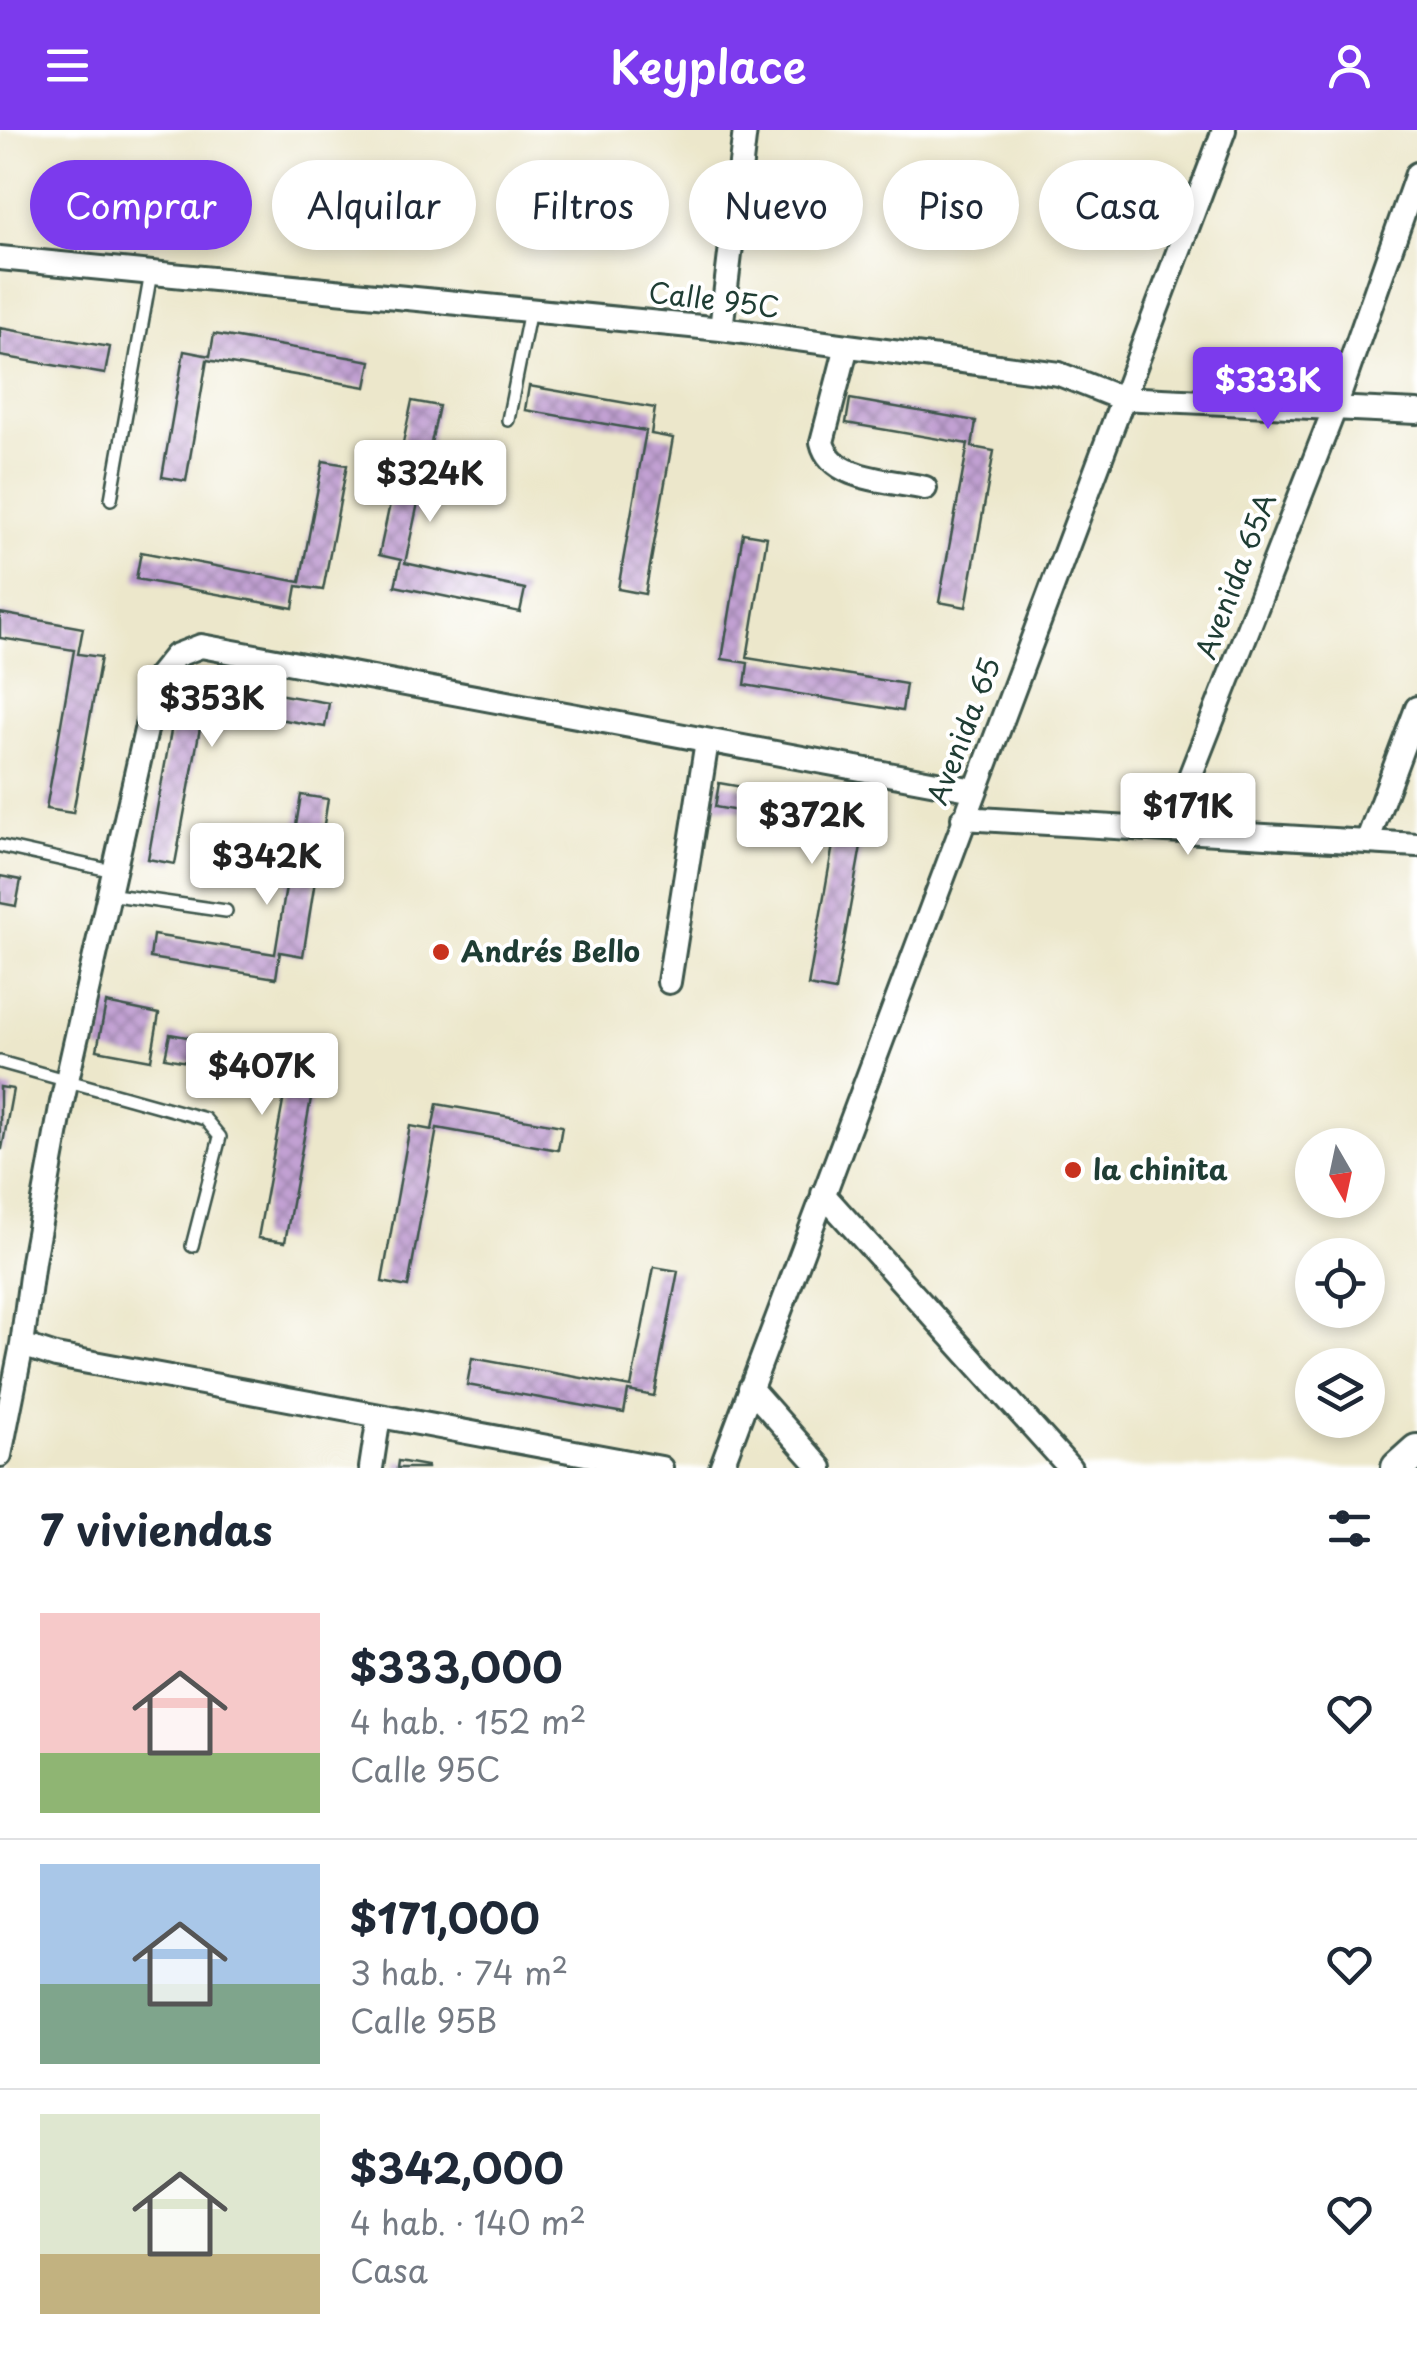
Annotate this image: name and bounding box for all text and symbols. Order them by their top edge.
text: Keyplace [610,31,807,99]
icon: menu [40,38,95,93]
icon: person [1322,38,1377,93]
chip: Comprar [30,160,252,250]
chip: Alquilar [272,160,476,250]
chip: Filtros [496,160,669,250]
chip: Nuevo [689,160,863,250]
chip: Piso [883,160,1019,250]
chip: Casa [1039,160,1194,250]
street label: Calle 95C [646,269,782,328]
pin: $333K [1198,347,1338,432]
text: $333K [1215,355,1321,403]
pin: $324K [360,440,500,525]
text: $324K [376,448,484,496]
street label: Avenida 65A [1183,486,1286,665]
street label: Avenida 65 [915,650,1010,811]
pin: $353K [142,665,282,750]
text: $353K [159,673,265,721]
pin: $171K [1118,773,1258,858]
text: $171K [1143,781,1233,829]
pin: $372K [742,782,882,867]
text: $372K [759,790,865,838]
pin: $342K [197,823,337,908]
text: $342K [212,831,322,879]
place label: Andrés Bello [461,929,640,972]
marker: Andrés Bello [430,941,452,963]
pin: $407K [192,1033,332,1118]
text: $407K [208,1041,316,1089]
north arrow [1295,1128,1385,1218]
map controls [1295,1128,1385,1438]
place label: la chinita [1093,1147,1228,1190]
marker: la chinita [1062,1159,1084,1181]
button: locate [1295,1238,1385,1328]
button: layers [1295,1348,1385,1438]
text: 7 viviendas [40,1497,273,1560]
icon: filters [1322,1501,1377,1556]
text: $333,000 [350,1634,562,1697]
icon: home [120,1653,240,1773]
icon: heart [1322,1686,1377,1741]
text: 4 hab. · 152 m² [350,1697,586,1745]
text: Calle 95C [350,1745,501,1793]
text: $171,000 [350,1885,540,1948]
icon: home [120,1904,240,2024]
icon: heart [1322,1937,1377,1992]
text: 3 hab. · 74 m² [350,1948,568,1996]
text: Calle 95B [350,1996,497,2044]
text: $342,000 [350,2135,564,2198]
icon: home [120,2154,240,2274]
icon: heart [1322,2187,1377,2242]
text: 4 hab. · 140 m² [350,2198,586,2246]
text: Casa [350,2246,428,2294]

